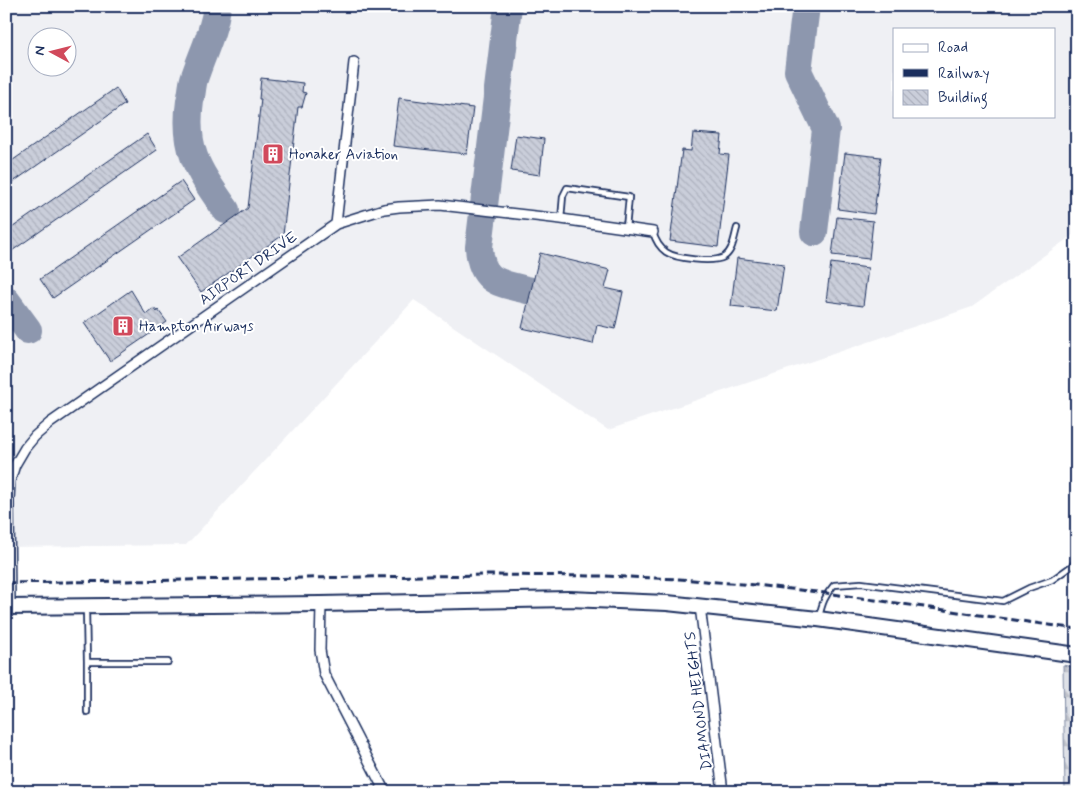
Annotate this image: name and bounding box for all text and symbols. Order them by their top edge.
north arrow [28,28,78,78]
legend [893,28,1056,118]
text: Road [938,38,968,58]
text: N [31,45,50,56]
text: Railway [938,64,990,84]
text: Building [938,88,988,109]
building icon: Honaker Aviation [261,142,285,166]
place label: Honaker Aviation [289,145,398,165]
street label: AIRPORT DRIVE [195,227,302,310]
building icon: Hampton Airways [111,314,135,338]
place label: Hampton Airways [139,317,254,337]
street label: DIAMOND HEIGHTS [681,630,717,771]

